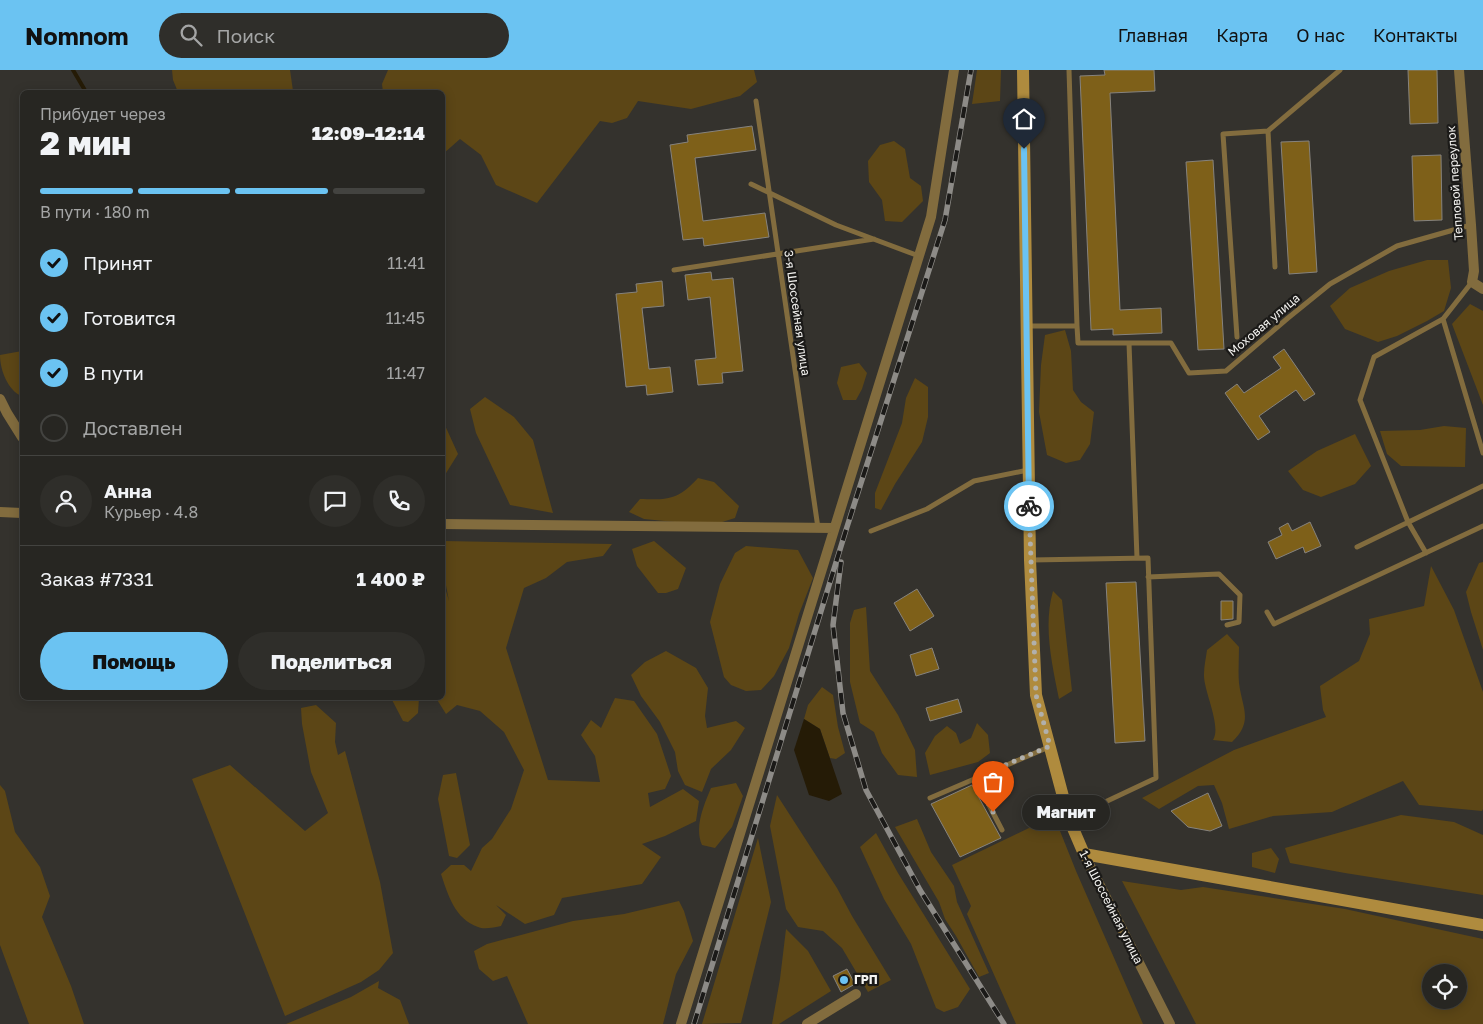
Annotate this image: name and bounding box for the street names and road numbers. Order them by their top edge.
street label: Тепловой переулок [1443,125,1466,241]
street label: 3-я Шоссейная улица [781,249,814,377]
street label: Моховая улица [1225,290,1303,359]
street label: 1-я Шоссейная улица [1076,847,1147,966]

